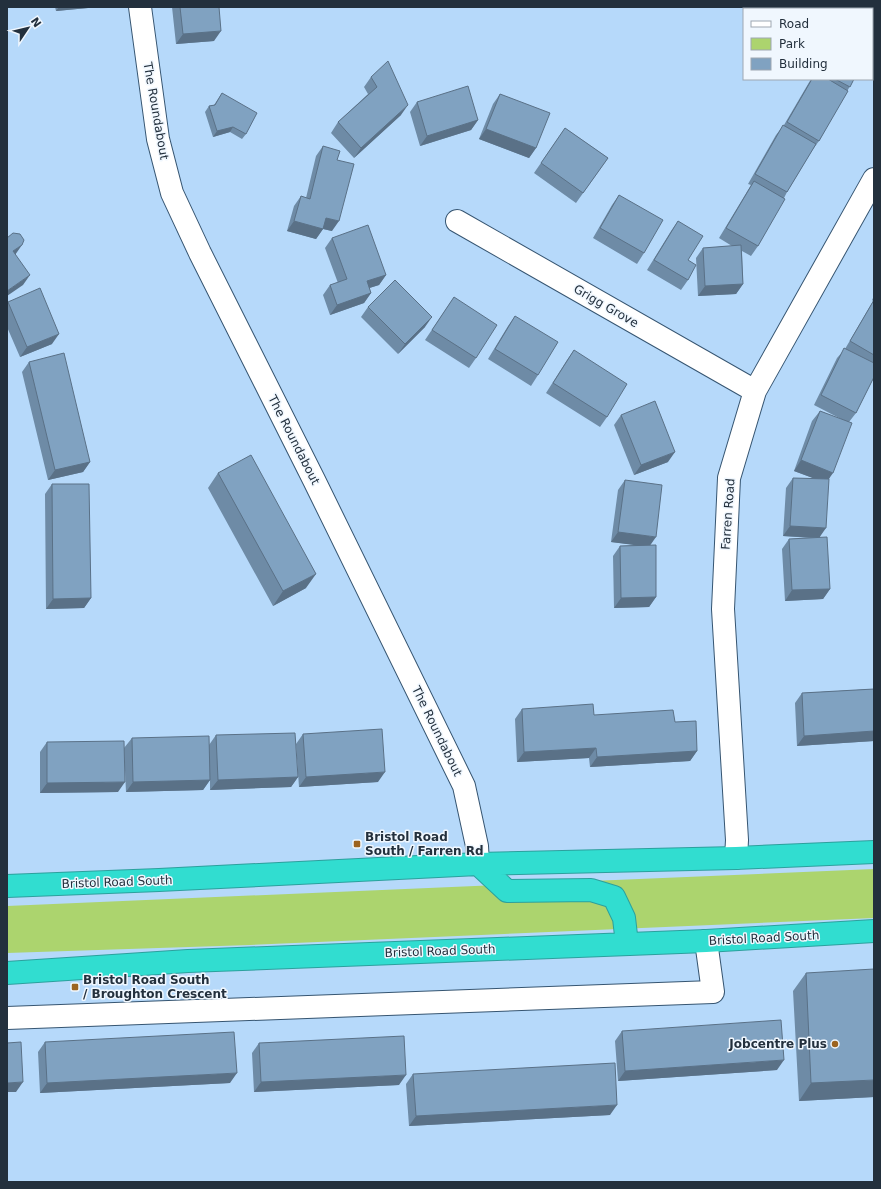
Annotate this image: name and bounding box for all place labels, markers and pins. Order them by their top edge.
place label: Bristol Road South / Farren Rd [365,830,484,858]
marker: Bristol Road South / Farren Rd [352,839,362,849]
place label: Bristol Road South / Broughton Crescent [83,973,227,1001]
marker: Bristol Road South / Broughton Crescent [70,982,80,992]
place label: Jobcentre Plus [728,1037,827,1051]
marker: Jobcentre Plus [830,1039,840,1049]

